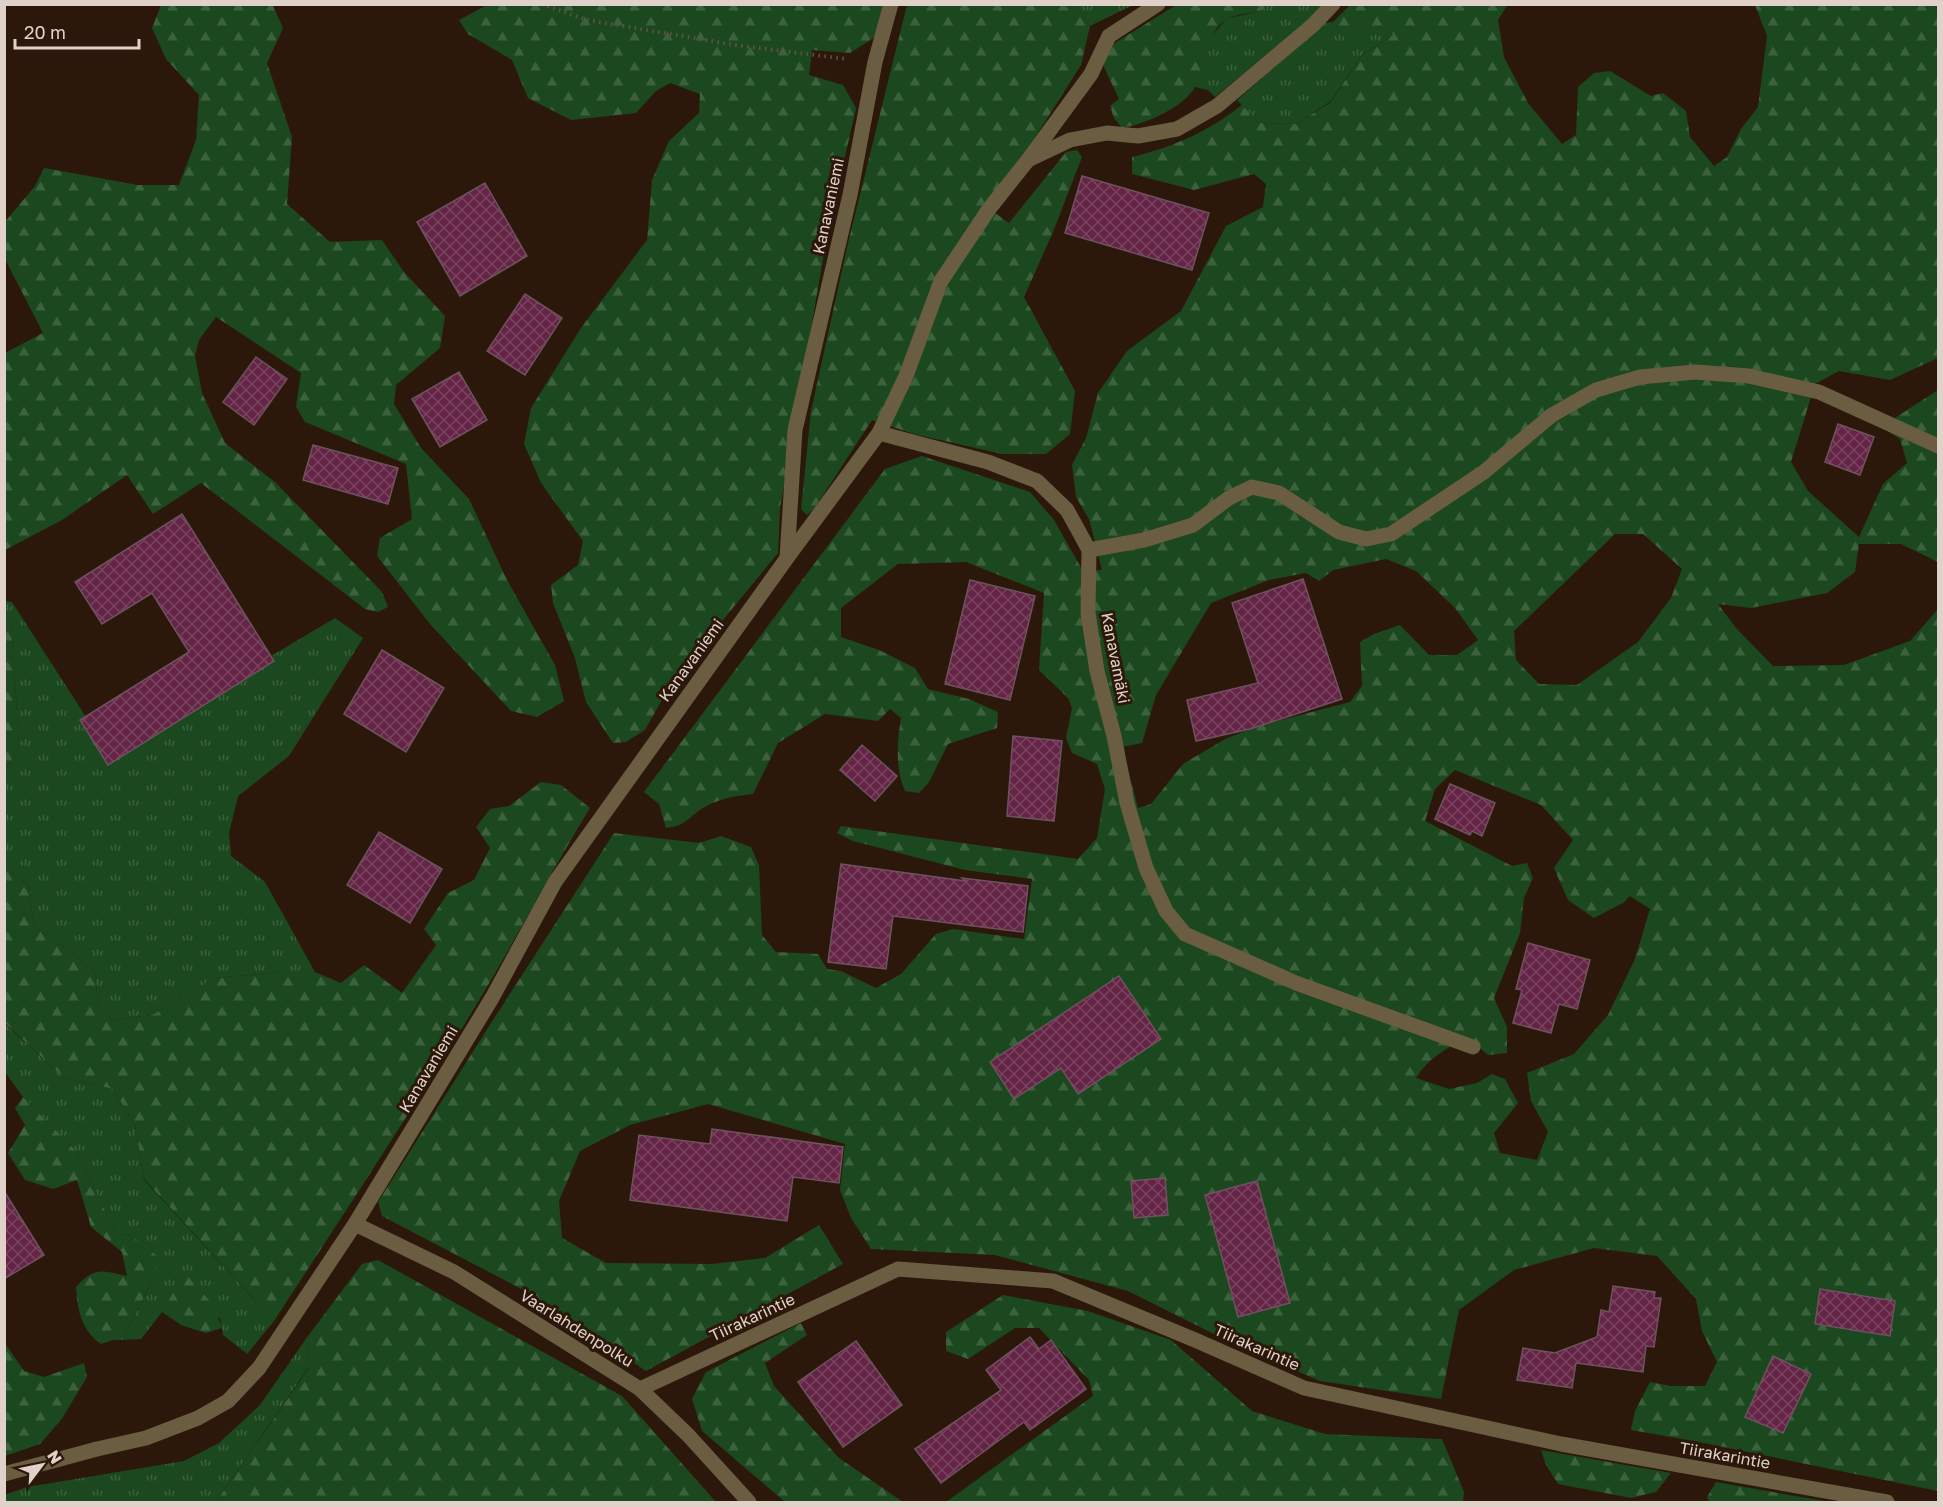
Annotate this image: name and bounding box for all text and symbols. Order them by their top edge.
scale bar [15,12,140,50]
text: 20 m [24,21,66,43]
street label: Kanavaniemi [808,156,848,256]
street label: Kanavamäki [1097,611,1135,705]
street label: Kanavaniemi [654,615,728,705]
street label: Kanavaniemi [394,1022,462,1116]
street label: Vaarlahdenpolku [516,1285,638,1371]
street label: Tiirakarintie [706,1289,798,1345]
street label: Tiirakarintie [1211,1319,1303,1375]
north arrow [12,1435,72,1495]
street label: Tiirakarintie [1678,1437,1772,1473]
text: N [43,1447,66,1468]

